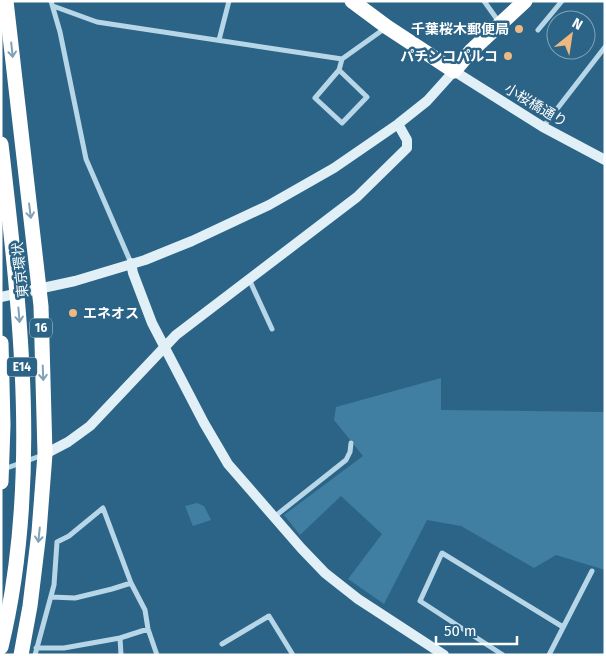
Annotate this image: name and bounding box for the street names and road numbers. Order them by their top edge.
street label: 小桜橋通り [501,80,570,131]
street label: 東京環状 [9,241,32,299]
road number: 16 [30,318,52,338]
road number: E14 [7,358,37,377]

